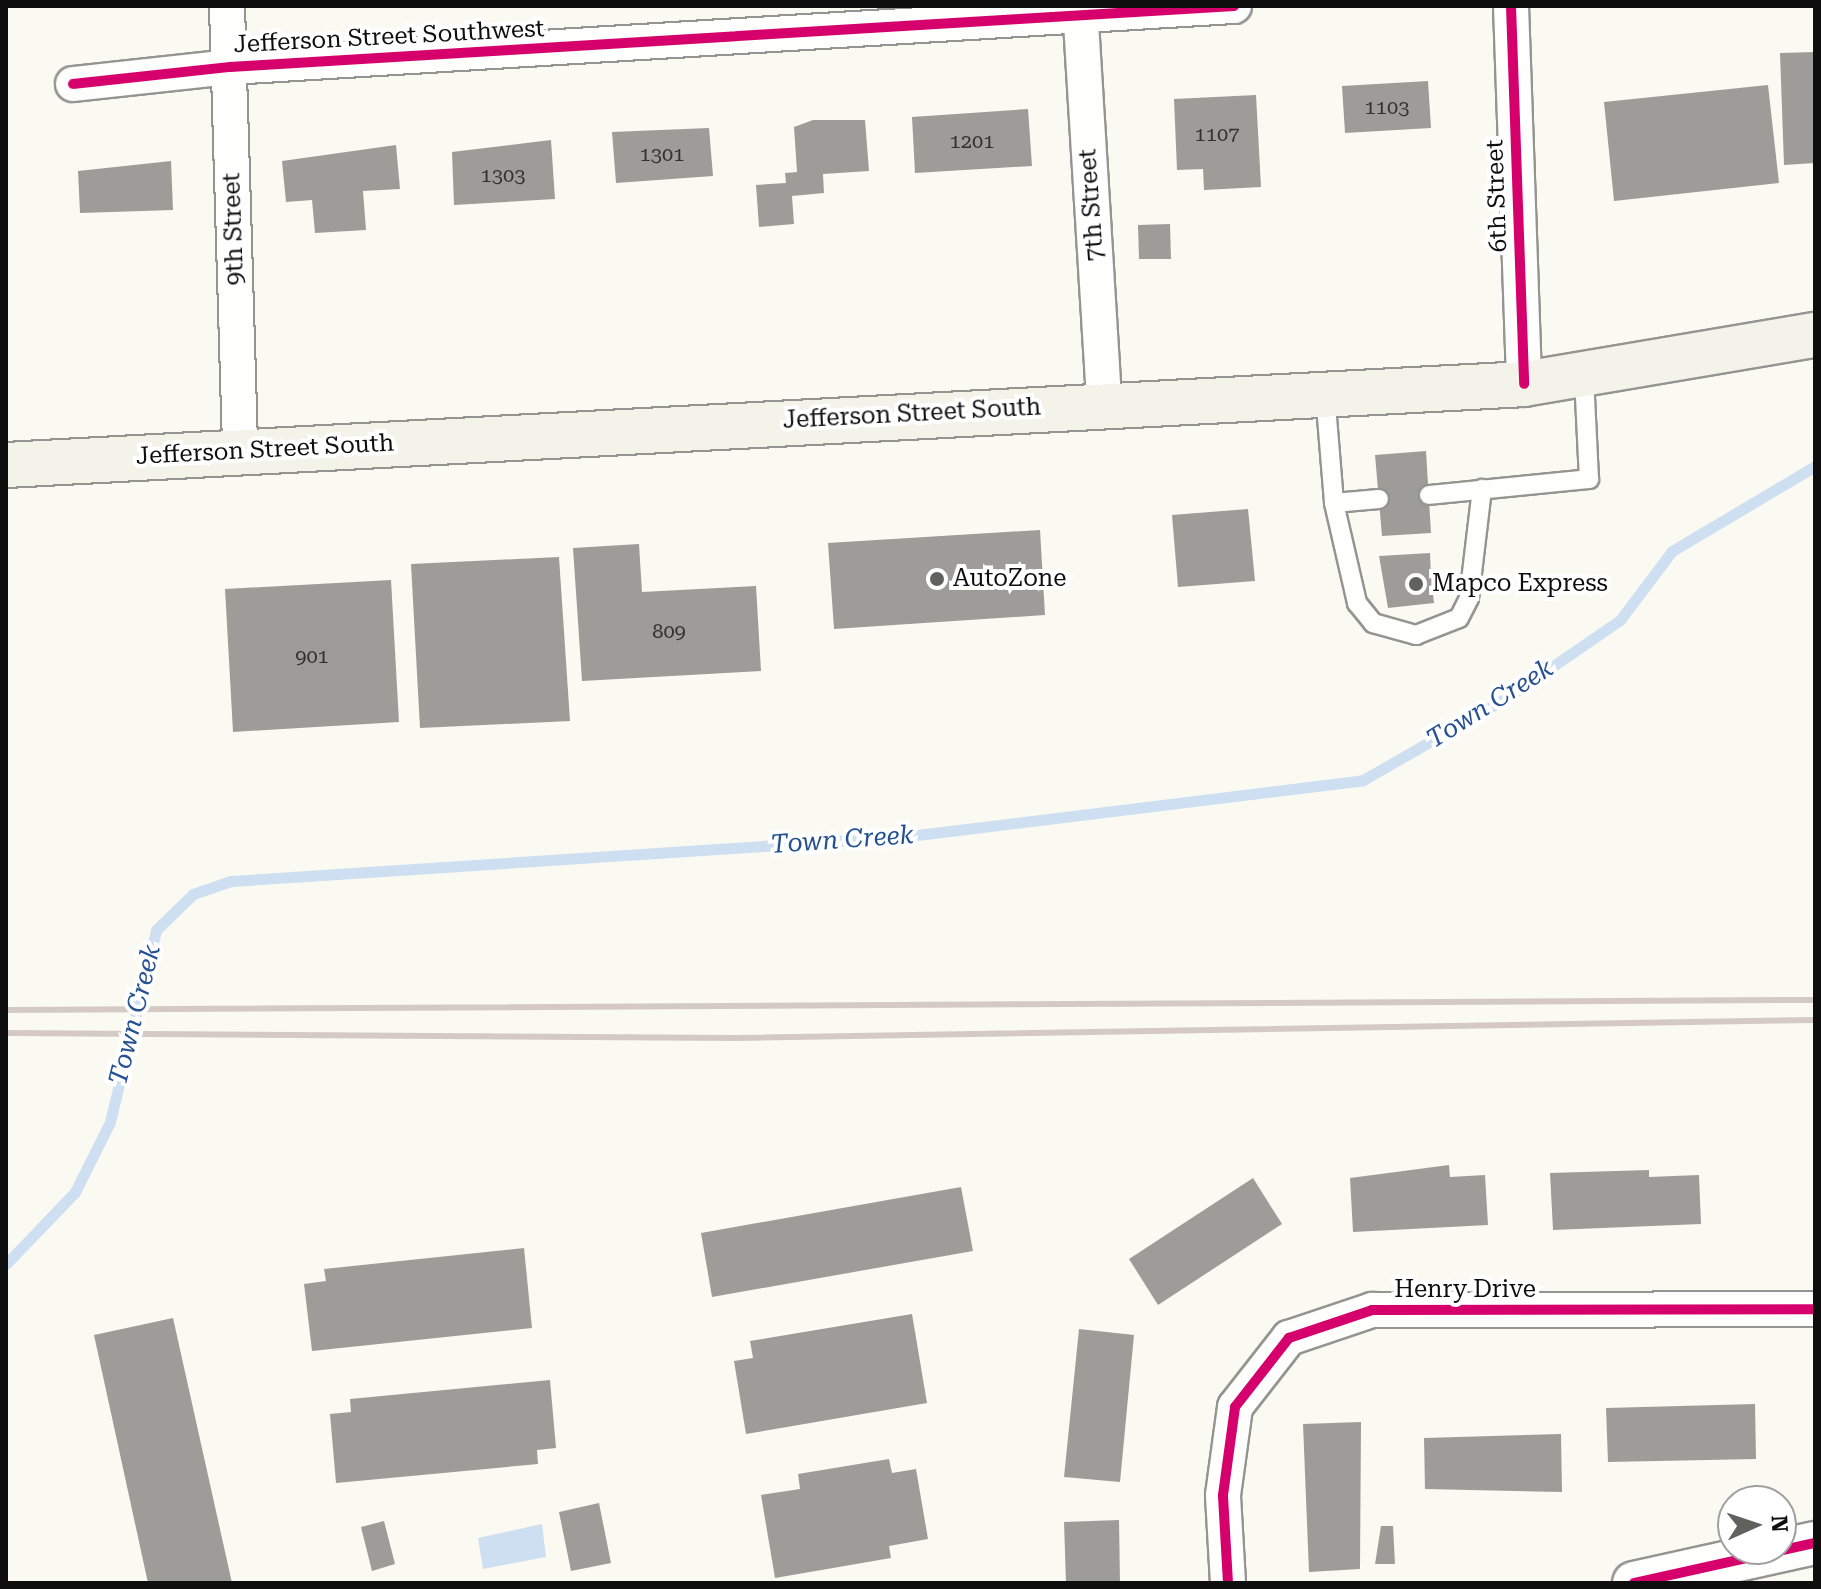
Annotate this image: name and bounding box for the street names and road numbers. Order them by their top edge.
street label: Jefferson Street Southwest [233,14,545,60]
street label: 6th Street [1481,139,1513,253]
street label: 7th Street [1074,148,1110,262]
street label: 9th Street [218,172,250,286]
street label: Jefferson Street South [782,393,1042,435]
street label: Jefferson Street South [135,429,395,471]
street label: Henry Drive [1394,1276,1536,1304]

